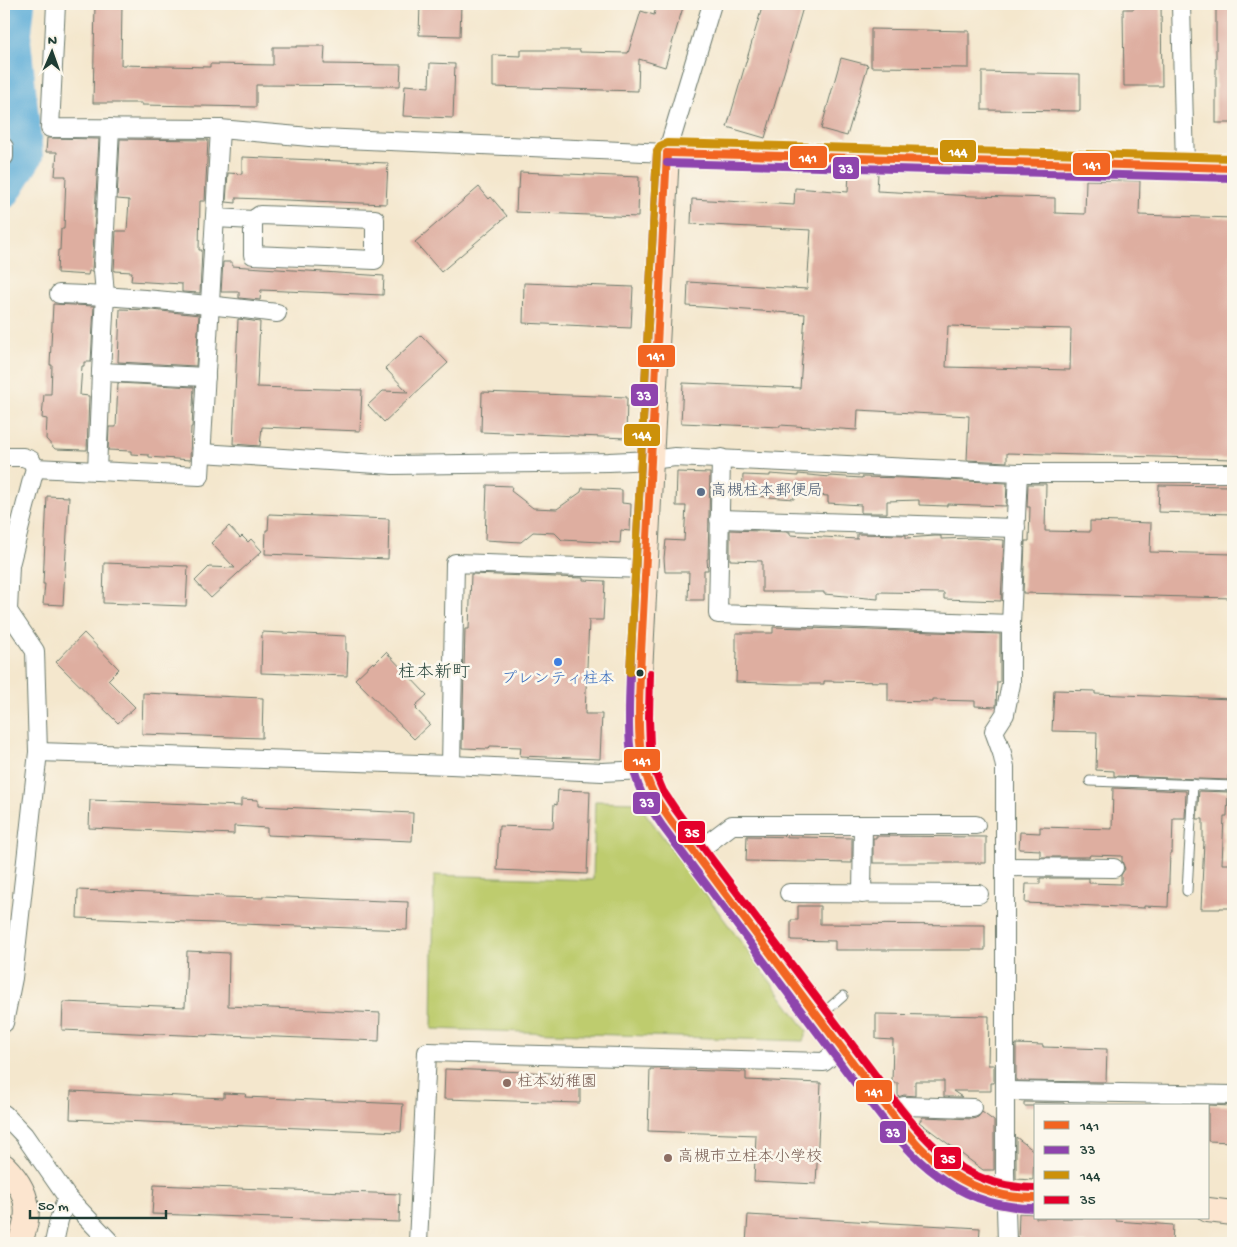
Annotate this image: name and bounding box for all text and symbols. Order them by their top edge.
north arrow [28,28,78,78]
text: N [48,33,57,50]
line badge: 144 [939,139,977,163]
line badge: 141 [789,145,828,169]
text: 144 [948,145,968,162]
text: 141 [798,151,817,168]
line badge: 141 [1072,152,1111,176]
line badge: 33 [832,156,860,180]
text: 141 [1082,158,1101,175]
text: 33 [838,162,853,179]
line badge: 141 [637,344,676,368]
text: 141 [646,349,665,366]
line badge: 33 [630,383,659,407]
text: 33 [636,389,651,406]
line badge: 144 [623,423,661,447]
text: 144 [632,428,652,445]
place label: 高槻柱本郵便局 [711,482,823,502]
marker: 高槻柱本郵便局 [695,486,707,498]
marker: プレンティ柱本 [552,656,564,668]
district label: 柱本新町 [398,662,470,684]
unlabelled marker [635,668,645,678]
place label: プレンティ柱本 [502,670,614,690]
line badge: 141 [623,748,661,772]
text: 141 [632,754,651,771]
line badge: 33 [632,791,661,815]
text: 33 [639,796,654,813]
line badge: 35 [677,820,706,844]
text: 35 [684,826,700,843]
place label: 柱本幼稚園 [517,1073,597,1093]
marker: 柱本幼稚園 [501,1077,513,1089]
line badge: 141 [855,1079,893,1103]
text: 141 [864,1085,883,1102]
legend [1034,1104,1210,1220]
text: 141 [1079,1118,1099,1136]
line badge: 33 [879,1120,907,1144]
text: 33 [885,1126,900,1143]
text: 33 [1079,1142,1096,1160]
line badge: 35 [933,1146,962,1170]
place label: 高槻市立柱本小学校 [678,1148,822,1168]
marker: 高槻市立柱本小学校 [662,1152,674,1164]
text: 35 [940,1152,956,1169]
text: 144 [1079,1168,1100,1186]
scale bar [30,1187,166,1219]
text: 35 [1079,1192,1096,1210]
text: 50 m [38,1198,69,1216]

